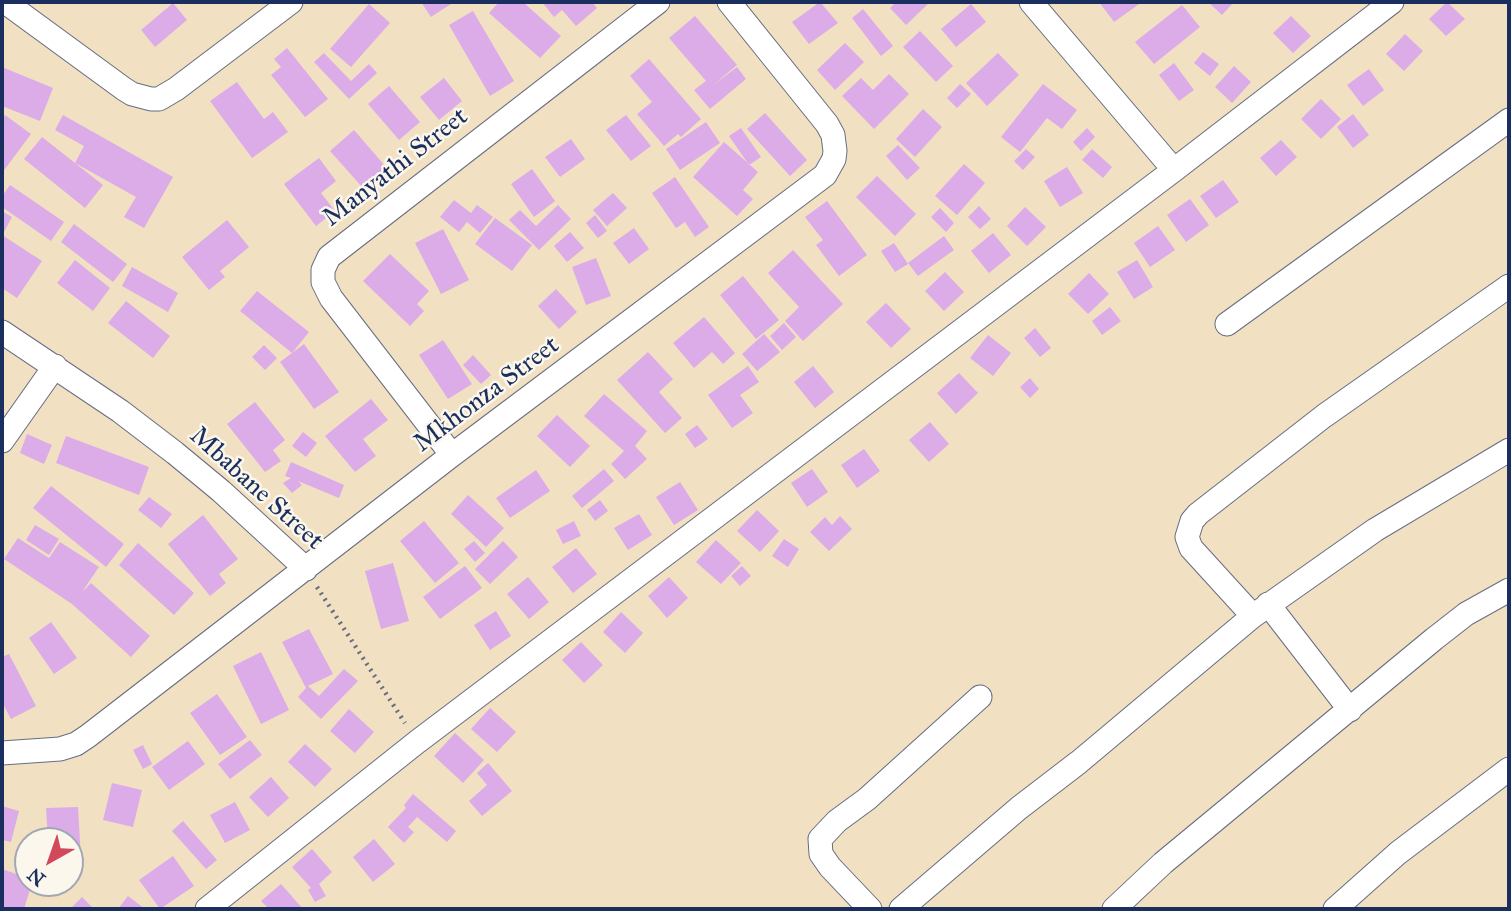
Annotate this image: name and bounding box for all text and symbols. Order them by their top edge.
street label: Manyathi Street [317,102,475,234]
street label: Mkhonza Street [408,330,566,460]
street label: Mbabane Street [183,421,329,557]
north arrow [14,827,84,897]
text: N [23,863,50,891]

